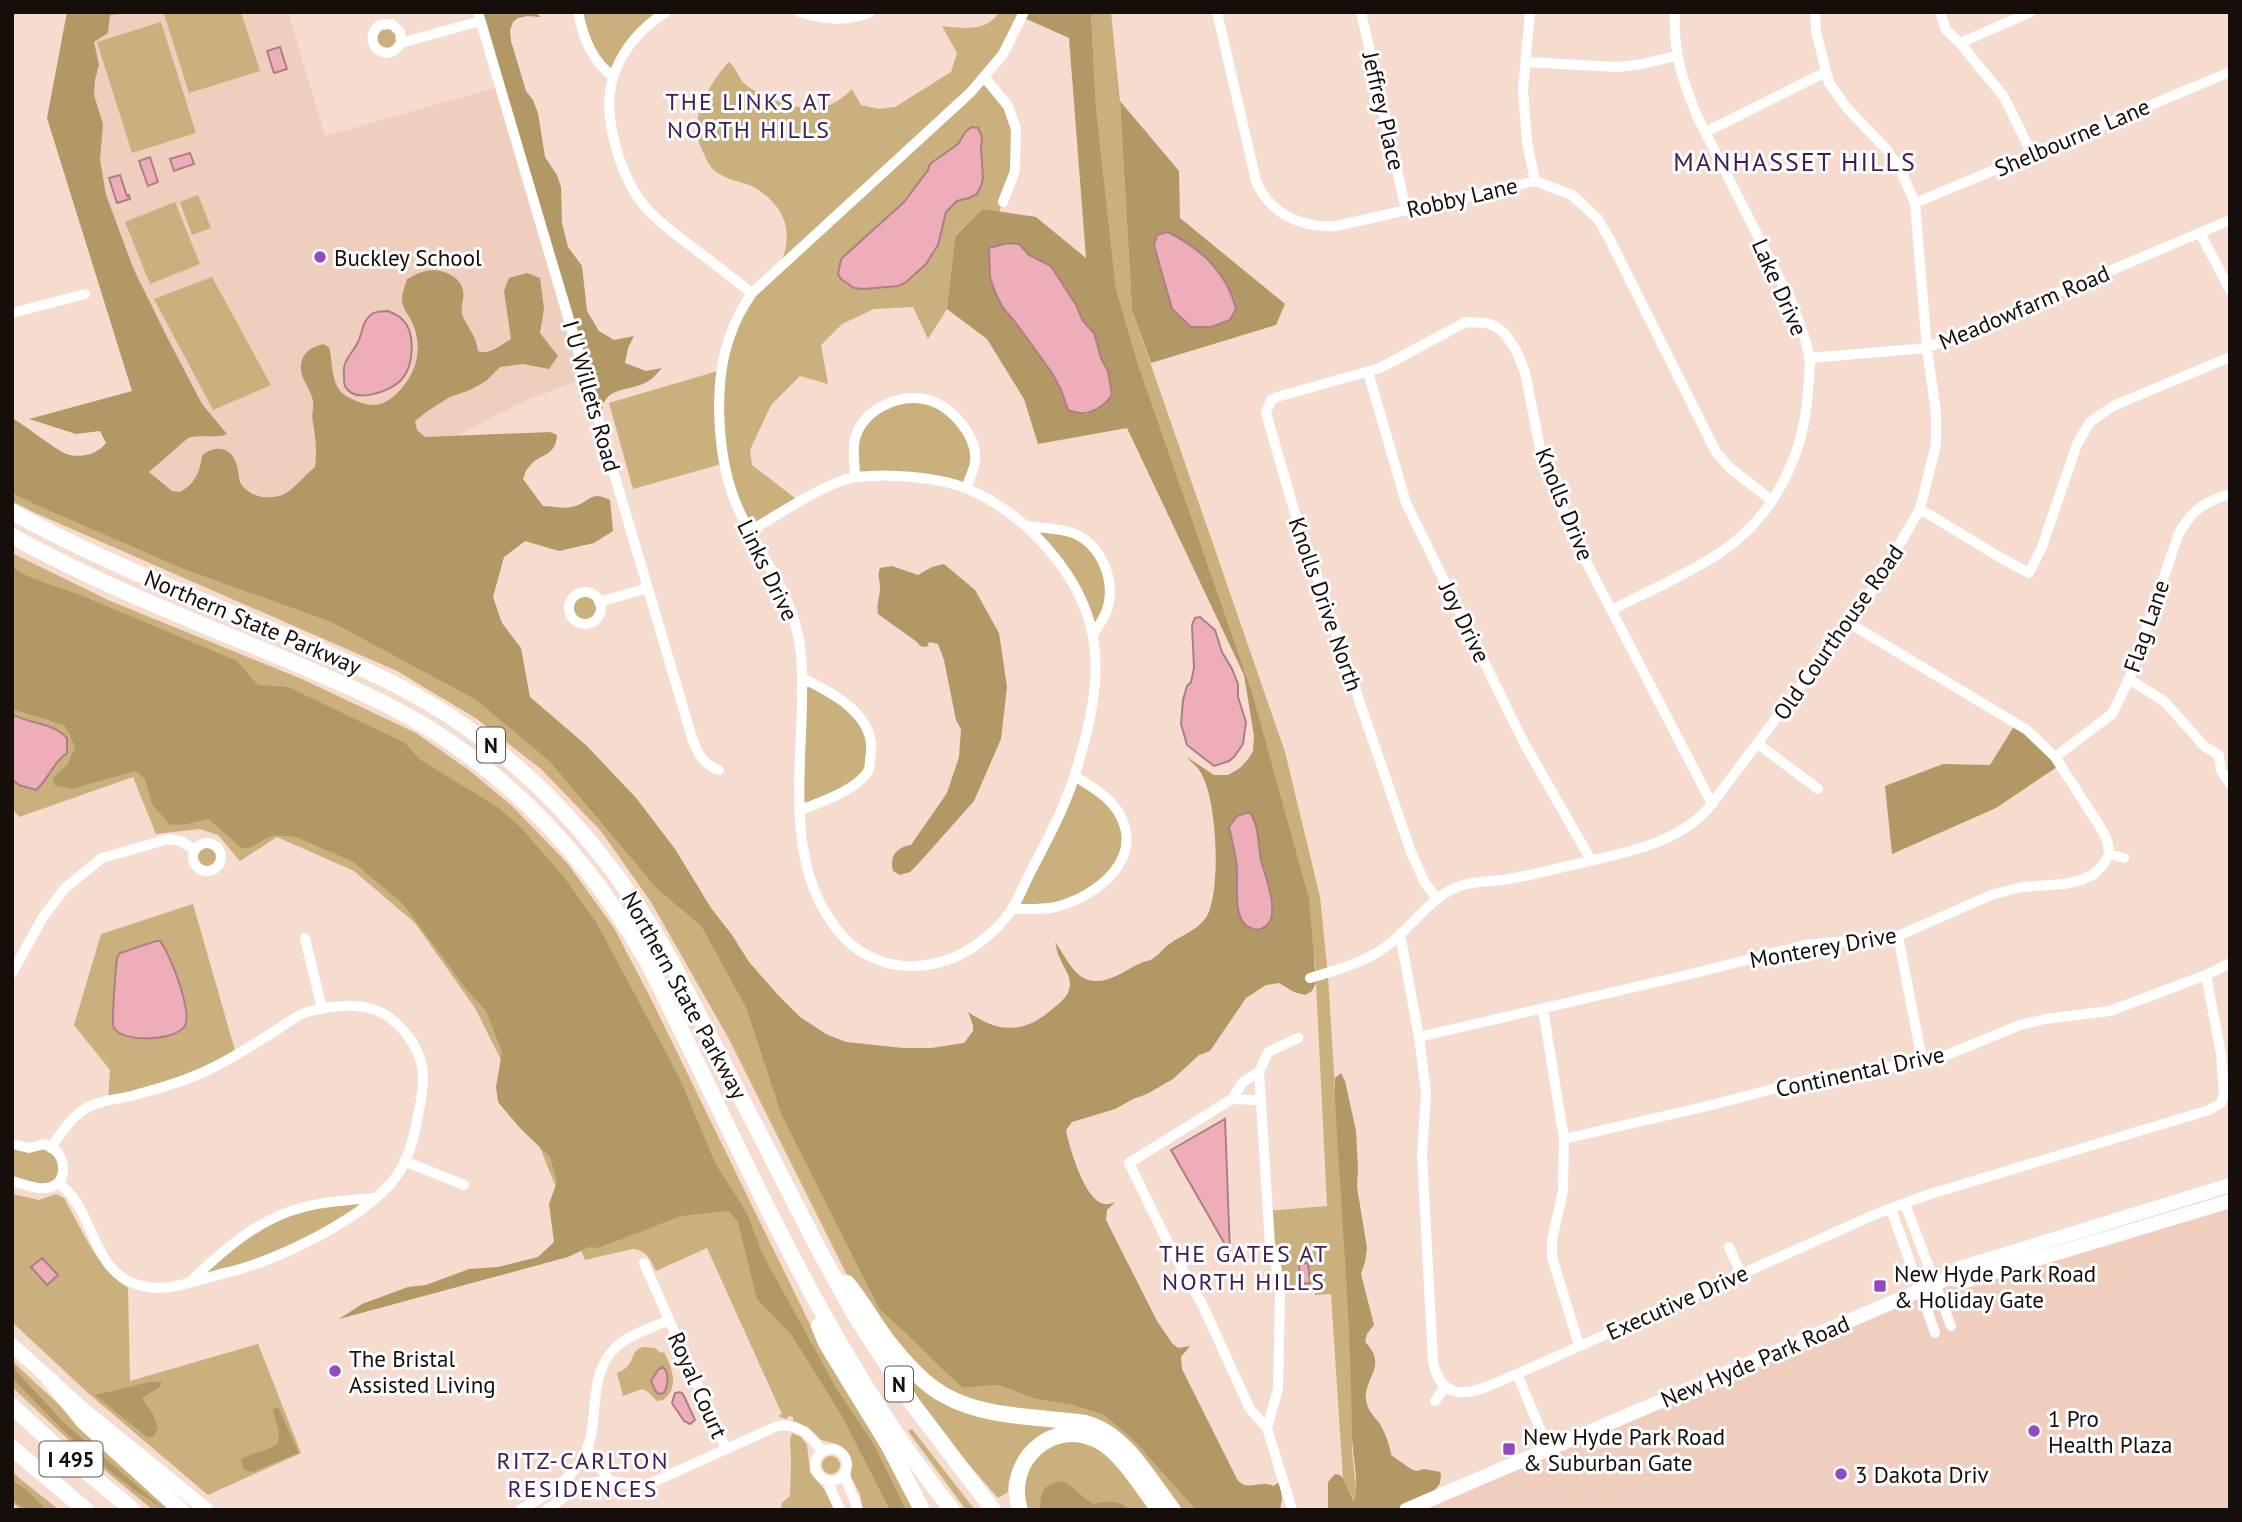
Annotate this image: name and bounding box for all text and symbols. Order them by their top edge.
street label: Jeffrey Place [1356,48,1412,173]
district label: THE LINKS AT NORTH HILLS [665,86,833,145]
street label: Shelbourne Lane [1990,91,2154,183]
district label: MANHASSET HILLS [1673,145,1917,178]
street label: Robby Lane [1404,170,1520,224]
street label: Lake Drive [1746,234,1814,340]
place label: Buckley School [334,243,482,272]
marker: Buckley School [312,249,328,265]
street label: Meadowfarm Road [1934,258,2114,356]
street label: I U Willets Road [557,317,627,475]
street label: Knolls Drive [1529,443,1601,565]
street label: Knolls Drive North [1283,513,1369,695]
street label: Links Drive [731,515,805,625]
street label: Old Courthouse Road [1767,539,1909,725]
street label: Northern State Parkway [140,563,366,681]
street label: Joy Drive [1433,576,1497,667]
street label: Flag Lane [2117,576,2175,676]
road number: N [477,728,505,762]
street label: Northern State Parkway [616,886,754,1104]
street label: Monterey Drive [1747,920,1899,974]
street label: Continental Drive [1773,1039,1947,1103]
district label: THE GATES AT NORTH HILLS [1159,1238,1329,1297]
street label: Executive Drive [1602,1258,1752,1346]
place label: New Hyde Park Road & Holiday Gate [1894,1259,2096,1314]
marker: New Hyde Park Road & Holiday Gate [1872,1278,1888,1294]
street label: New Hyde Park Road [1656,1308,1854,1414]
street label: Royal Court [662,1327,734,1443]
place label: The Bristal Assisted Living [349,1344,496,1399]
marker: The Bristal Assisted Living [327,1363,343,1379]
road number: N [885,1366,913,1402]
place label: 1 Pro Health Plaza [2048,1404,2172,1459]
place label: New Hyde Park Road & Suburban Gate [1523,1422,1725,1477]
marker: 1 Pro Health Plaza [2026,1423,2042,1439]
marker: New Hyde Park Road & Suburban Gate [1501,1441,1517,1457]
road number: I 495 [40,1442,102,1476]
district label: RITZ-CARLTON RESIDENCES [496,1445,670,1504]
place label: 3 Dakota Driv [1855,1460,1989,1489]
marker: 3 Dakota Driv [1833,1466,1849,1482]

